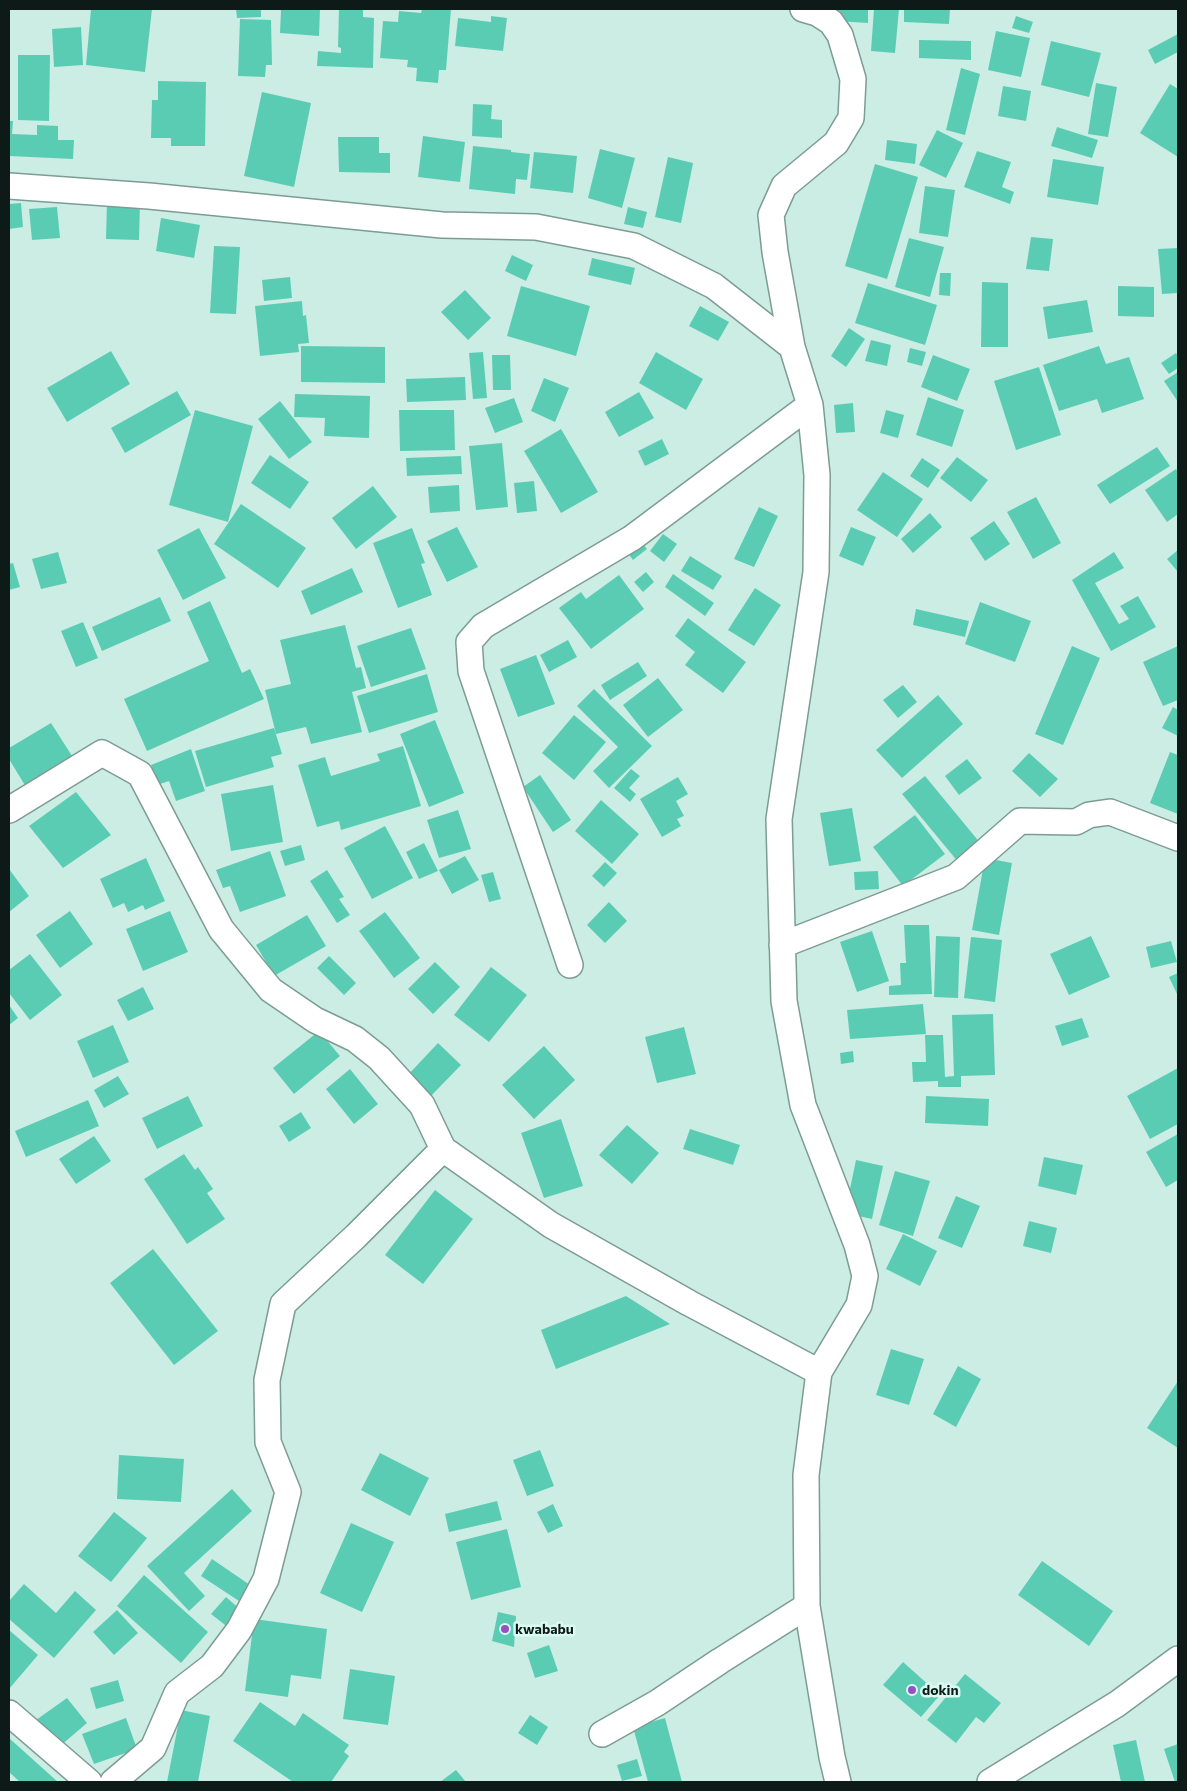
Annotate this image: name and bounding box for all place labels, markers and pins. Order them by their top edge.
place label: kwababu [515,1621,574,1637]
marker: kwababu [499,1623,511,1635]
place label: dokin [922,1682,959,1698]
marker: dokin [906,1684,918,1696]

